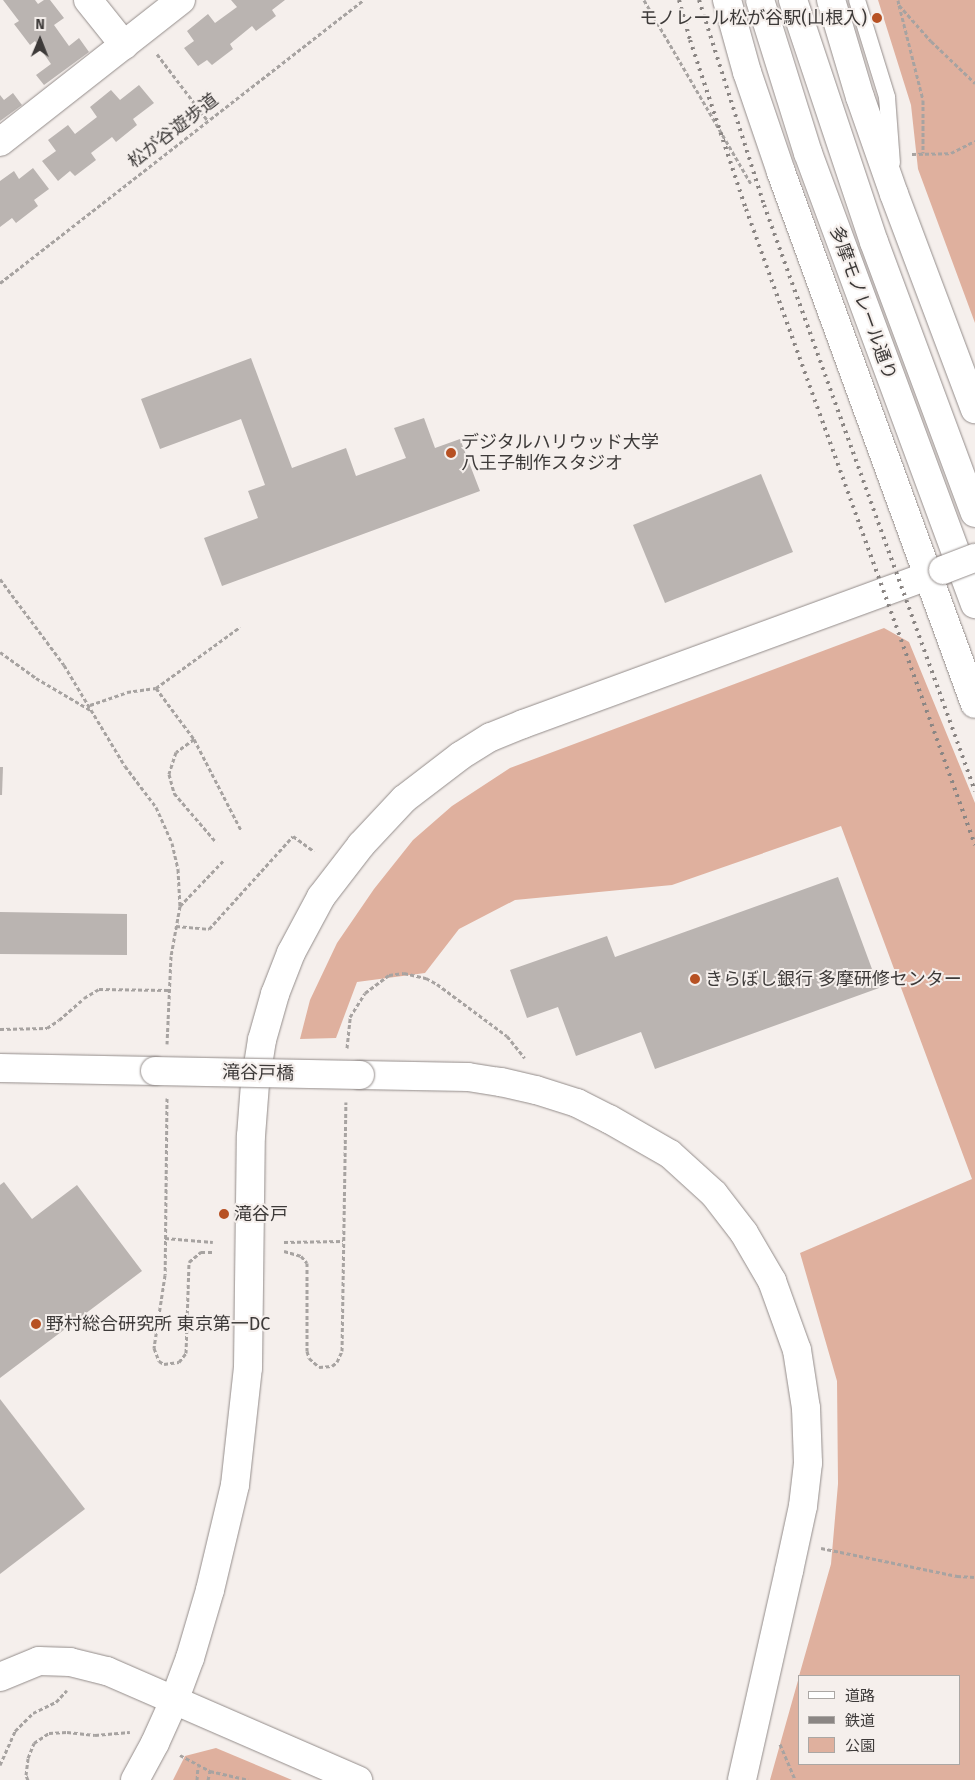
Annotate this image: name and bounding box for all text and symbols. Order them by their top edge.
place label: モノレール松が谷駅(山根入) [639,7,867,29]
marker: モノレール松が谷駅(山根入) [871,12,883,24]
north arrow [15,15,65,65]
text: N [35,16,45,33]
street label: 松が谷遊歩道 [124,89,222,173]
street label: 多摩モノレール通り [825,223,901,383]
place label: デジタルハリウッド大学 八王子制作スタジオ [461,432,659,474]
marker: デジタルハリウッド大学 八王子制作スタジオ [445,447,457,459]
place label: きらぼし銀行 多摩研修センター [705,968,962,990]
marker: きらぼし銀行 多摩研修センター [689,973,701,985]
street label: 滝谷戸橋 [222,1062,294,1084]
place label: 滝谷戸 [234,1203,288,1225]
marker: 滝谷戸 [218,1208,230,1220]
place label: 野村総合研究所 東京第一DC [46,1313,270,1335]
marker: 野村総合研究所 東京第一DC [30,1318,42,1330]
legend [798,1675,960,1765]
text: 道路 [845,1687,875,1705]
text: 鉄道 [845,1712,875,1730]
text: 公園 [845,1737,875,1755]

